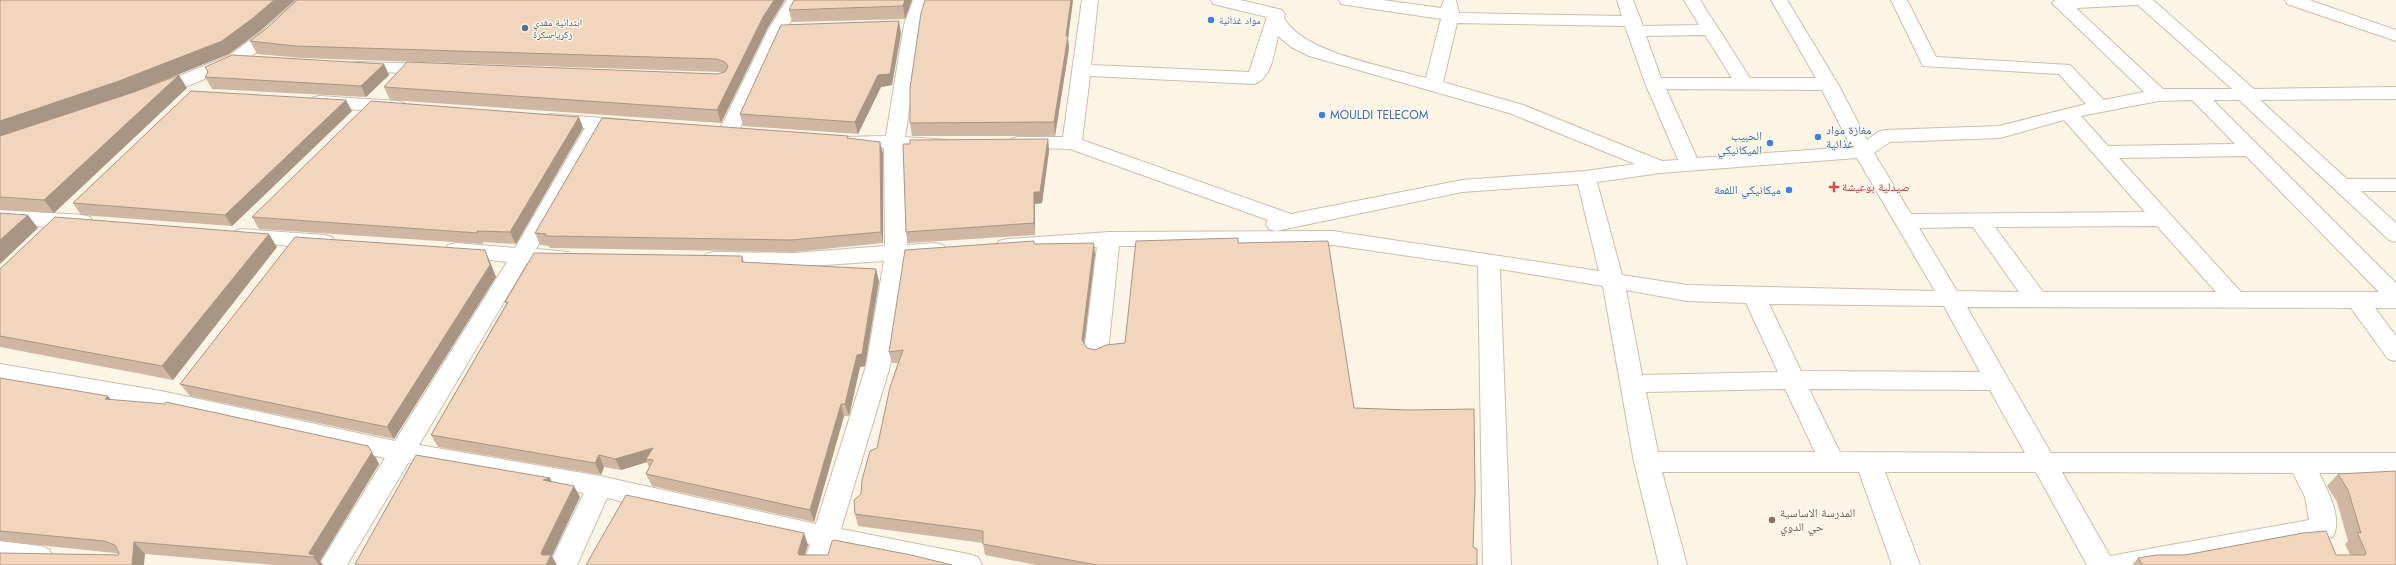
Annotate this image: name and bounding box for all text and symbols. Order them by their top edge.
place label: مواد غذائية [1219,13,1261,28]
place label: ابتدائية مفدي زكريا-سكرة [533,15,582,42]
marker: مواد غذائية [1206,15,1216,25]
marker: ابتدائية مفدي زكريا-سكرة [520,23,530,33]
place label: MOULDI TELECOM [1330,106,1429,124]
marker: MOULDI TELECOM [1317,110,1327,120]
place label: مغازة مواد غذائية [1826,121,1872,153]
place label: الحبيب الميكانيكي [1717,127,1762,160]
marker: مغازة مواد غذائية [1813,132,1823,142]
marker: الحبيب الميكانيكي [1765,138,1775,148]
place label: صيدلية بوعيشة [1842,178,1910,196]
place label: ميكانيكي اللفعة [1714,181,1781,200]
marker: صيدلية بوعيشة [1829,182,1839,192]
marker: ميكانيكي اللفعة [1784,185,1794,195]
place label: المدرسة الاساسية حي الدوي [1780,504,1855,537]
marker: المدرسة الاساسية حي الدوي [1767,515,1777,525]

